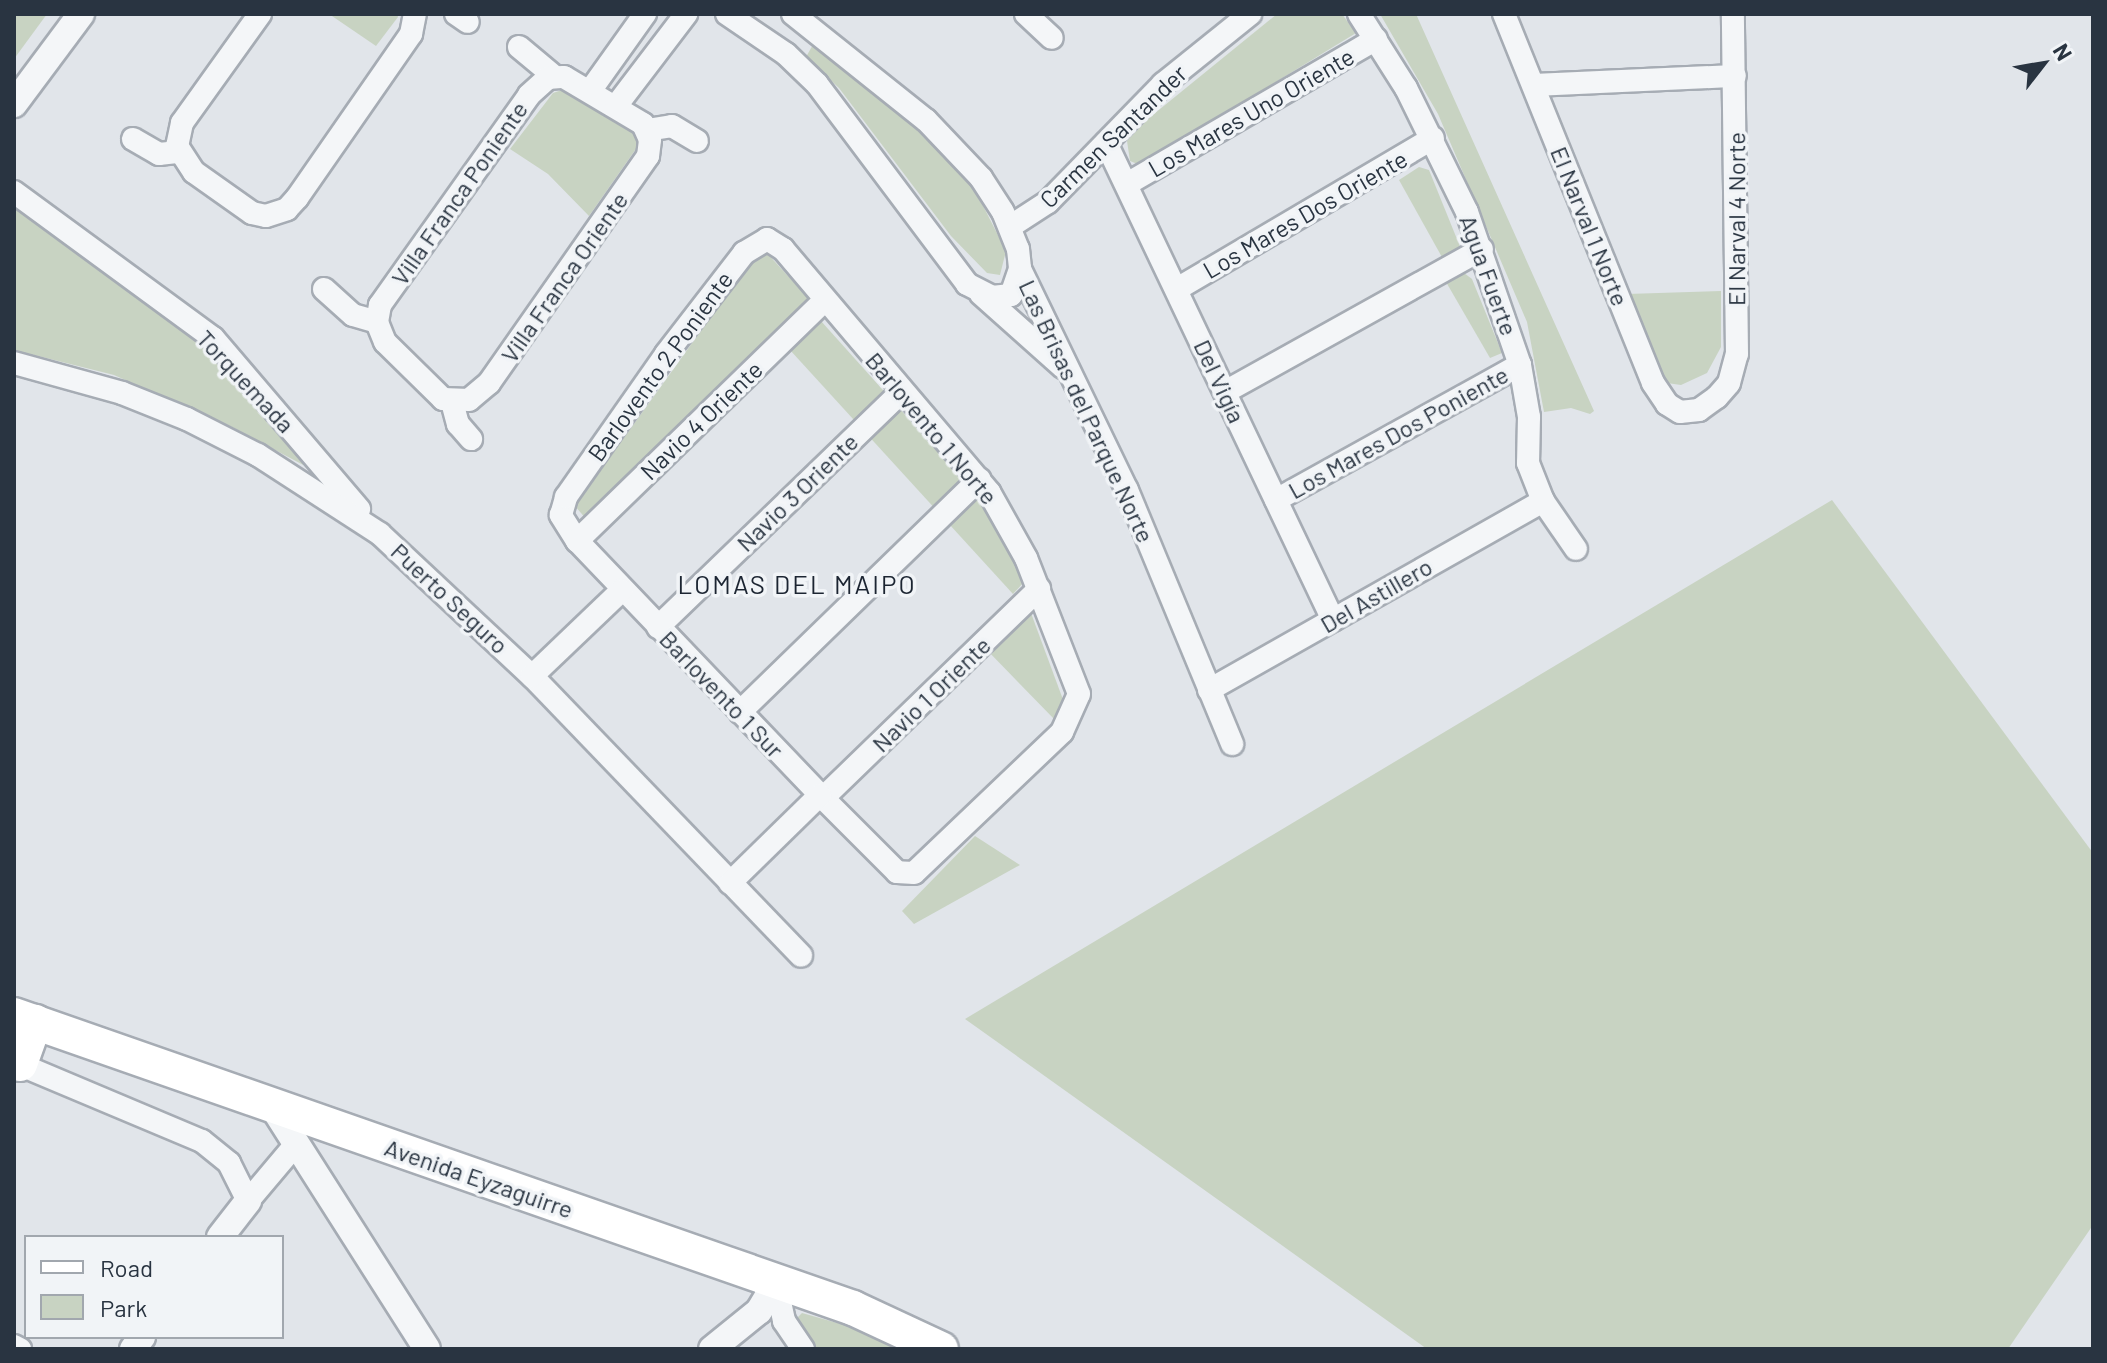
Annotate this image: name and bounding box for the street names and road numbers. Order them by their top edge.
street label: Los Mares Uno Oriente [1143,41,1359,183]
street label: Carmen Santander [1034,59,1192,213]
street label: Villa Franca Poniente [385,96,533,290]
street label: El Narval 4 Norte [1722,132,1750,306]
street label: El Narval 1 Norte [1545,142,1635,310]
street label: Los Mares Dos Oriente [1198,144,1412,284]
street label: Villa Franca Oriente [494,186,634,368]
street label: Agua Fuerte [1454,211,1524,339]
street label: Barlovento 2 Poniente [581,266,739,466]
street label: Las Brisas del Parque Norte [1013,275,1161,547]
street label: Torquemada [191,324,301,438]
street label: Del Vigía [1188,335,1252,427]
street label: Barlovento 1 Norte [860,346,1004,510]
street label: Navio 4 Oriente [634,355,768,485]
street label: Los Mares Dos Poniente [1283,360,1513,504]
street label: Navio 3 Oriente [730,427,864,557]
street label: Puerto Seguro [386,537,514,659]
street label: Del Astillero [1315,551,1437,639]
street label: Barlovento 1 Sur [654,624,790,764]
street label: Navio 1 Oriente [866,630,996,758]
street label: Avenida Eyzaguirre [381,1132,577,1224]

